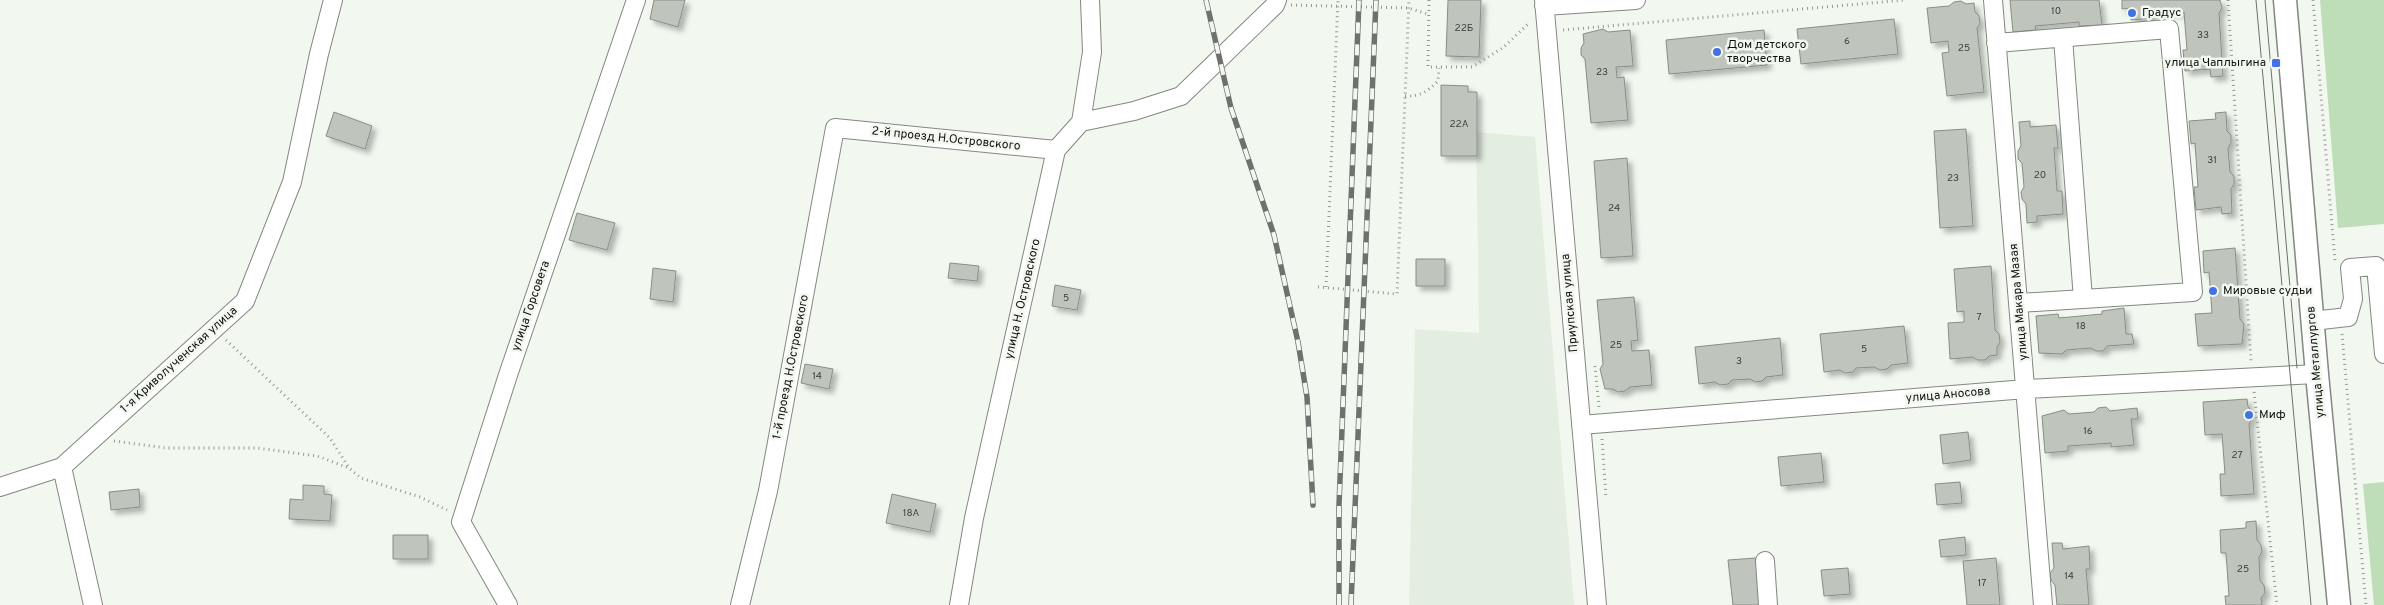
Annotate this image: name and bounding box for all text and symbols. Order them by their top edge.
house number: 10 [2051,5,2061,18]
place label: Градус [2142,5,2181,21]
marker: Градус [2126,7,2138,19]
house number: 22Б [1455,22,1473,35]
house number: 33 [2197,29,2209,42]
house number: 6 [1844,35,1850,48]
place label: Дом детского творчества [1727,37,1807,67]
house number: 25 [1958,42,1970,55]
marker: Дом детского творчества [1711,46,1723,58]
place label: улица Чаплыгина [2165,55,2266,71]
marker: улица Чаплыгина [2270,57,2282,69]
house number: 23 [1596,66,1608,79]
house number: 22А [1449,118,1469,131]
street label: 2-й проезд Н.Островского [871,123,1021,155]
house number: 31 [2207,154,2217,167]
house number: 20 [2034,169,2046,182]
house number: 23 [1947,172,1959,185]
house number: 24 [1608,202,1620,215]
street label: улица Н. Островского [1001,237,1045,361]
street label: улица Макара Мазая [2006,243,2032,361]
street label: Приупская улица [1558,253,1582,353]
street label: улица Горсовета [508,259,554,353]
place label: Мировые судьи [2223,283,2312,299]
marker: Мировые судьи [2207,285,2219,297]
house number: 5 [1063,292,1069,305]
street label: 1-й проезд Н.Островского [769,293,813,441]
street label: 1-я Криволученская улица [117,303,241,417]
street label: улица Металлургов [2303,305,2329,419]
house number: 7 [1976,311,1982,324]
house number: 18 [2076,320,2086,333]
house number: 25 [1610,339,1622,352]
house number: 5 [1861,343,1867,356]
house number: 3 [1736,355,1742,368]
house number: 14 [812,370,822,383]
street label: улица Аносова [1905,383,1991,407]
place label: Миф [2259,407,2286,423]
marker: Миф [2243,409,2255,421]
house number: 16 [2083,425,2093,438]
house number: 27 [2231,449,2243,462]
house number: 18А [903,507,919,520]
house number: 25 [2237,563,2249,576]
house number: 14 [2064,570,2074,583]
house number: 17 [1978,577,1986,590]

